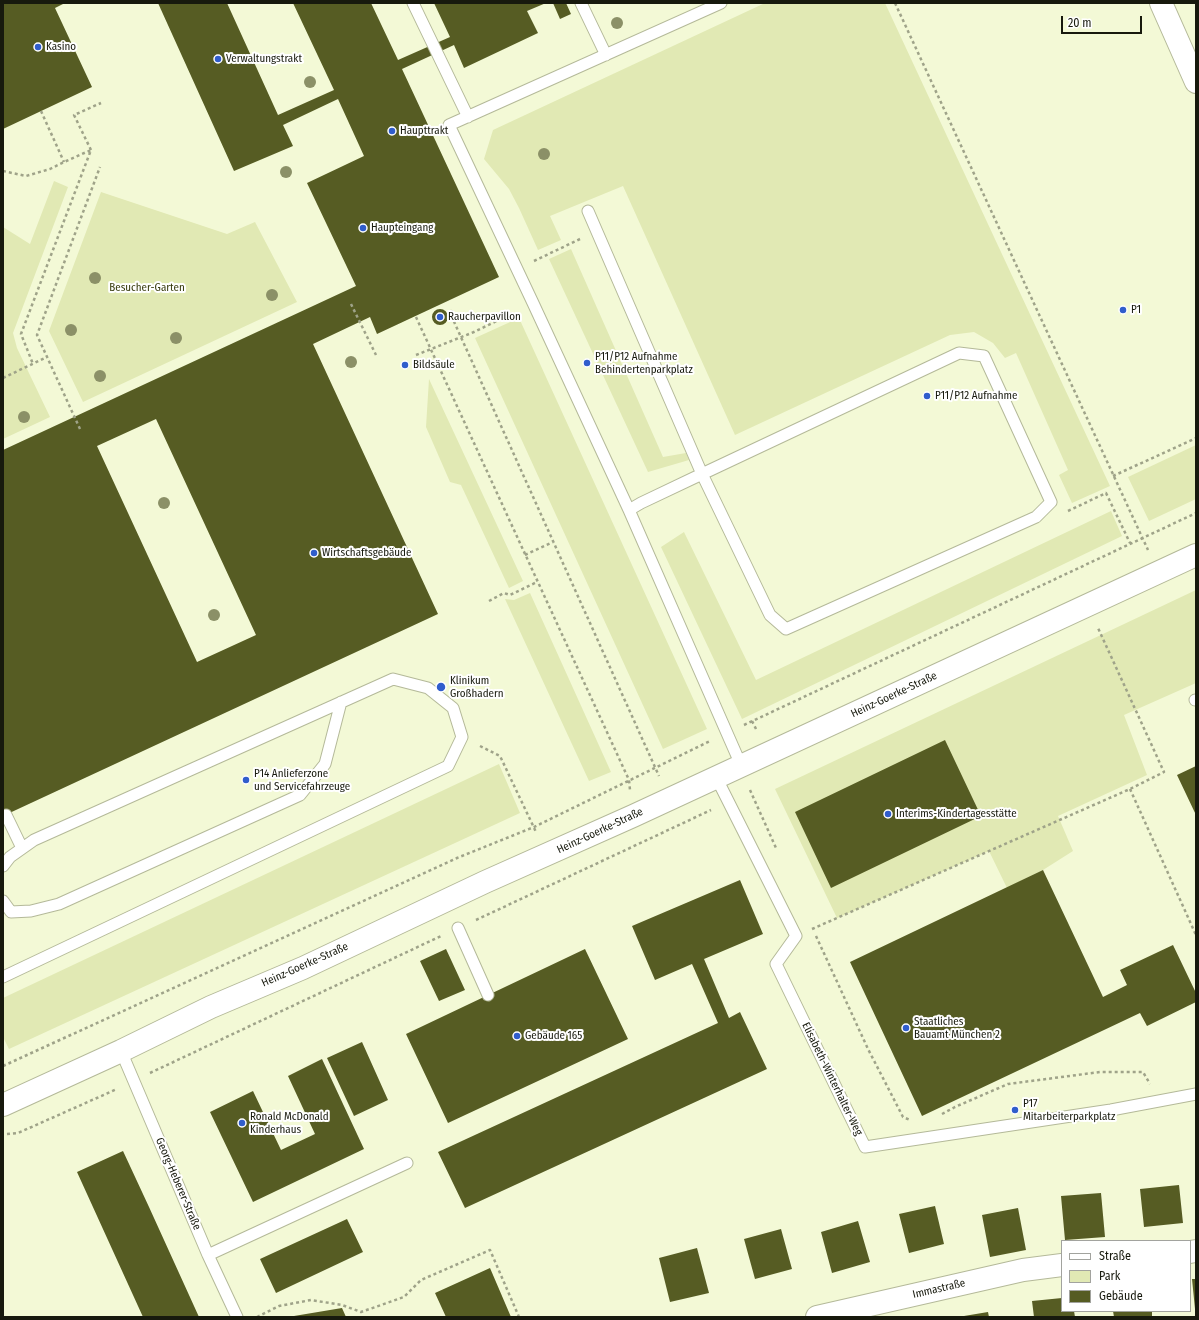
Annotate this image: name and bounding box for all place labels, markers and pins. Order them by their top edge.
place label: Kasino [46,40,76,54]
marker: Kasino [33,42,43,52]
place label: Verwaltungstrakt [226,52,302,66]
marker: Verwaltungstrakt [213,54,223,64]
place label: Haupttrakt [400,124,448,138]
marker: Haupttrakt [387,126,397,136]
place label: Haupteingang [371,221,433,235]
marker: Haupteingang [358,223,368,233]
place label: P1 [1131,303,1141,317]
marker: P1 [1118,305,1128,315]
place label: Raucherpavillon [448,310,521,324]
marker: Raucherpavillon [435,312,445,322]
place label: P11/P12 Aufnahme Behindertenparkplatz [595,350,693,376]
place label: Bildsäule [413,358,455,372]
marker: P11/P12 Aufnahme Behindertenparkplatz [582,358,592,368]
marker: Bildsäule [400,360,410,370]
place label: P11/P12 Aufnahme [935,389,1017,403]
marker: P11/P12 Aufnahme [922,391,932,401]
place label: Wirtschaftsgebäude [322,546,411,560]
marker: Wirtschaftsgebäude [309,548,319,558]
place label: Klinikum Großhadern [450,674,504,700]
marker: Klinikum Großhadern [435,681,447,693]
place label: P14 Anlieferzone und Servicefahrzeuge [254,767,350,793]
marker: P14 Anlieferzone und Servicefahrzeuge [241,775,251,785]
place label: Interims-Kindertagesstätte [896,807,1017,821]
marker: Interims-Kindertagesstätte [883,809,893,819]
place label: Staatliches Bauamt München 2 [914,1015,1000,1041]
marker: Staatliches Bauamt München 2 [901,1023,911,1033]
place label: Gebäude 165 [525,1029,582,1043]
marker: Gebäude 165 [512,1031,522,1041]
place label: P17 Mitarbeiterparkplatz [1023,1097,1115,1123]
marker: P17 Mitarbeiterparkplatz [1010,1105,1020,1115]
place label: Ronald McDonald Kinderhaus [250,1110,329,1136]
marker: Ronald McDonald Kinderhaus [237,1118,247,1128]

